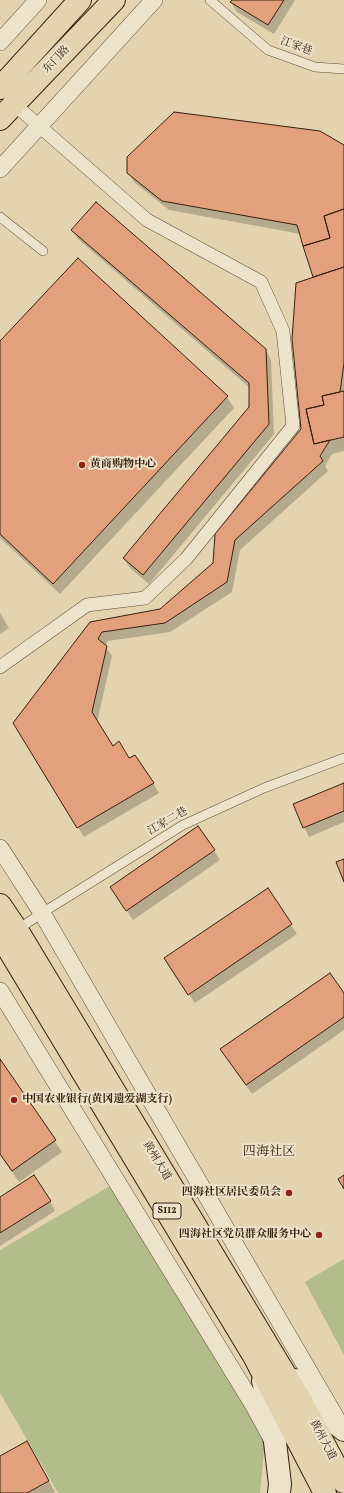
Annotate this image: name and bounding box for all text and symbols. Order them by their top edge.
street label: 江家巷 [278,35,314,59]
street label: 东门路 [41,44,73,76]
place label: 黄商购物中心 [90,458,156,472]
marker: 黄商购物中心 [77,460,87,470]
street label: 江家二巷 [146,805,190,839]
place label: 中国农业银行(黄冈遗爱湖支行) [22,1093,172,1107]
marker: 中国农业银行(黄冈遗爱湖支行) [9,1095,19,1105]
street label: 黄州大道 [139,1139,173,1183]
district label: 四海社区 [243,1145,295,1161]
place label: 四海社区居民委员会 [182,1186,281,1200]
marker: 四海社区居民委员会 [284,1188,294,1198]
road number: S112 [153,1203,181,1219]
place label: 四海社区党员群众服务中心 [179,1228,311,1242]
marker: 四海社区党员群众服务中心 [314,1230,324,1240]
street label: 黄州大道 [306,1417,338,1463]

